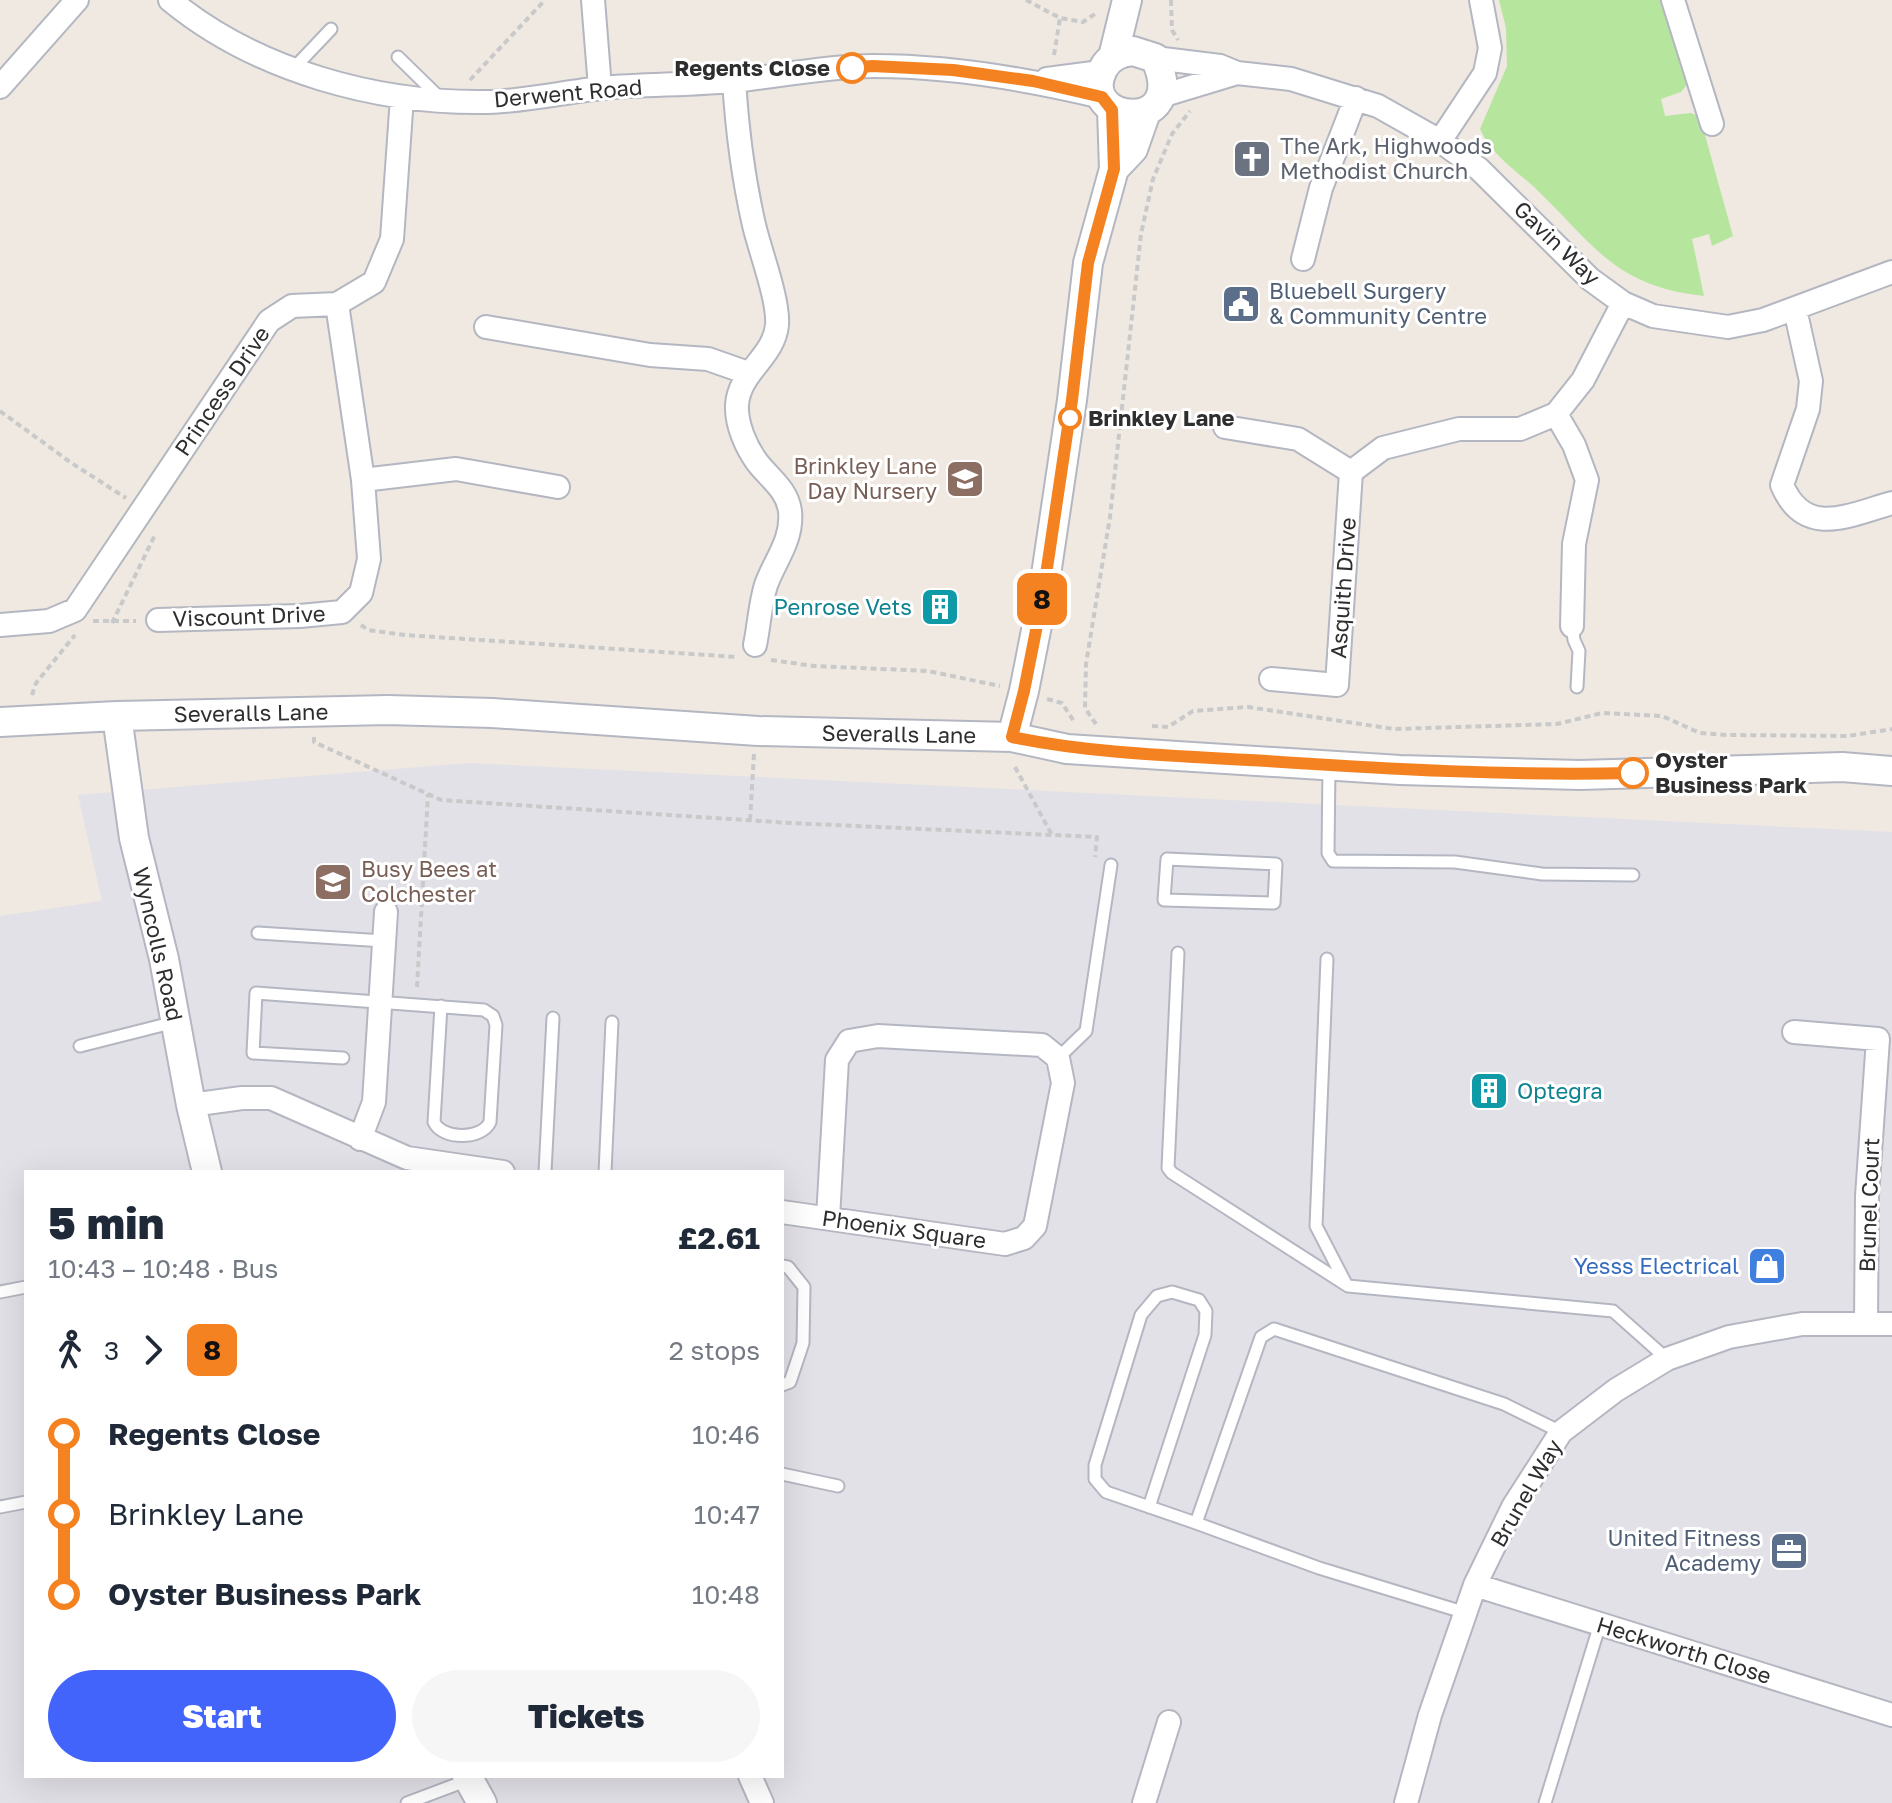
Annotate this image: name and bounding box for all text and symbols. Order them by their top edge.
marker: Regents Close [837,53,867,83]
place label: Regents Close [674,54,830,81]
street label: Derwent Road [493,73,643,112]
place label: The Ark, Highwoods Methodist Church [1280,132,1492,184]
church icon: The Ark, Highwoods Methodist Church [1231,138,1273,180]
street label: Gavin Way [1509,195,1606,290]
place label: Bluebell Surgery & Community Centre [1269,277,1487,329]
public building icon: Bluebell Surgery & Community Centre [1220,283,1262,325]
street label: Princess Drive [168,321,275,461]
place label: Brinkley Lane [1088,404,1235,431]
marker: Brinkley Lane [1059,407,1081,429]
place label: Brinkley Lane Day Nursery [793,452,937,504]
school or university icon: Brinkley Lane Day Nursery [944,458,986,500]
street label: Asquith Drive [1324,517,1361,659]
line badge: 8 [1016,573,1068,625]
text: 8 [1033,582,1051,615]
building icon: Penrose Vets [919,586,961,628]
place label: Penrose Vets [773,593,912,620]
street label: Viscount Drive [172,599,326,632]
street label: Severalls Lane [173,698,328,727]
street label: Severalls Lane [822,719,977,748]
place label: Oyster Business Park [1655,746,1807,798]
marker: Oyster Business Park [1618,758,1648,788]
place label: Busy Bees at Colchester [361,855,497,907]
school or university icon: Busy Bees at Colchester [312,861,354,903]
street label: Wyncolls Road [128,864,189,1024]
building icon: Optegra [1468,1070,1510,1112]
place label: Optegra [1517,1077,1603,1104]
street label: Brunel Court [1853,1137,1884,1273]
text: 5 min [48,1196,164,1249]
street label: Phoenix Square [820,1204,988,1253]
text: £2.61 [678,1220,760,1256]
shop icon: Yesss Electrical [1746,1245,1788,1287]
place label: Yesss Electrical [1574,1252,1739,1279]
text: 10:43 – 10:48 · Bus [48,1253,278,1284]
icon: walk [48,1328,92,1372]
icon: forward [131,1328,175,1372]
text: 8 [203,1333,221,1366]
text: 3 [104,1335,119,1366]
text: 2 stops [669,1335,760,1366]
text: Regents Close [108,1416,320,1452]
text: 10:46 [692,1419,760,1450]
street label: Brunel Way [1484,1434,1567,1551]
text: Brinkley Lane [108,1496,304,1532]
text: 10:47 [694,1499,760,1530]
place label: United Fitness Academy [1608,1524,1761,1576]
office icon: United Fitness Academy [1768,1530,1810,1572]
text: Oyster Business Park [108,1576,421,1612]
text: 10:48 [692,1579,760,1610]
street label: Heckworth Close [1594,1610,1775,1689]
button: Start [48,1670,396,1762]
button: Tickets [412,1670,760,1762]

